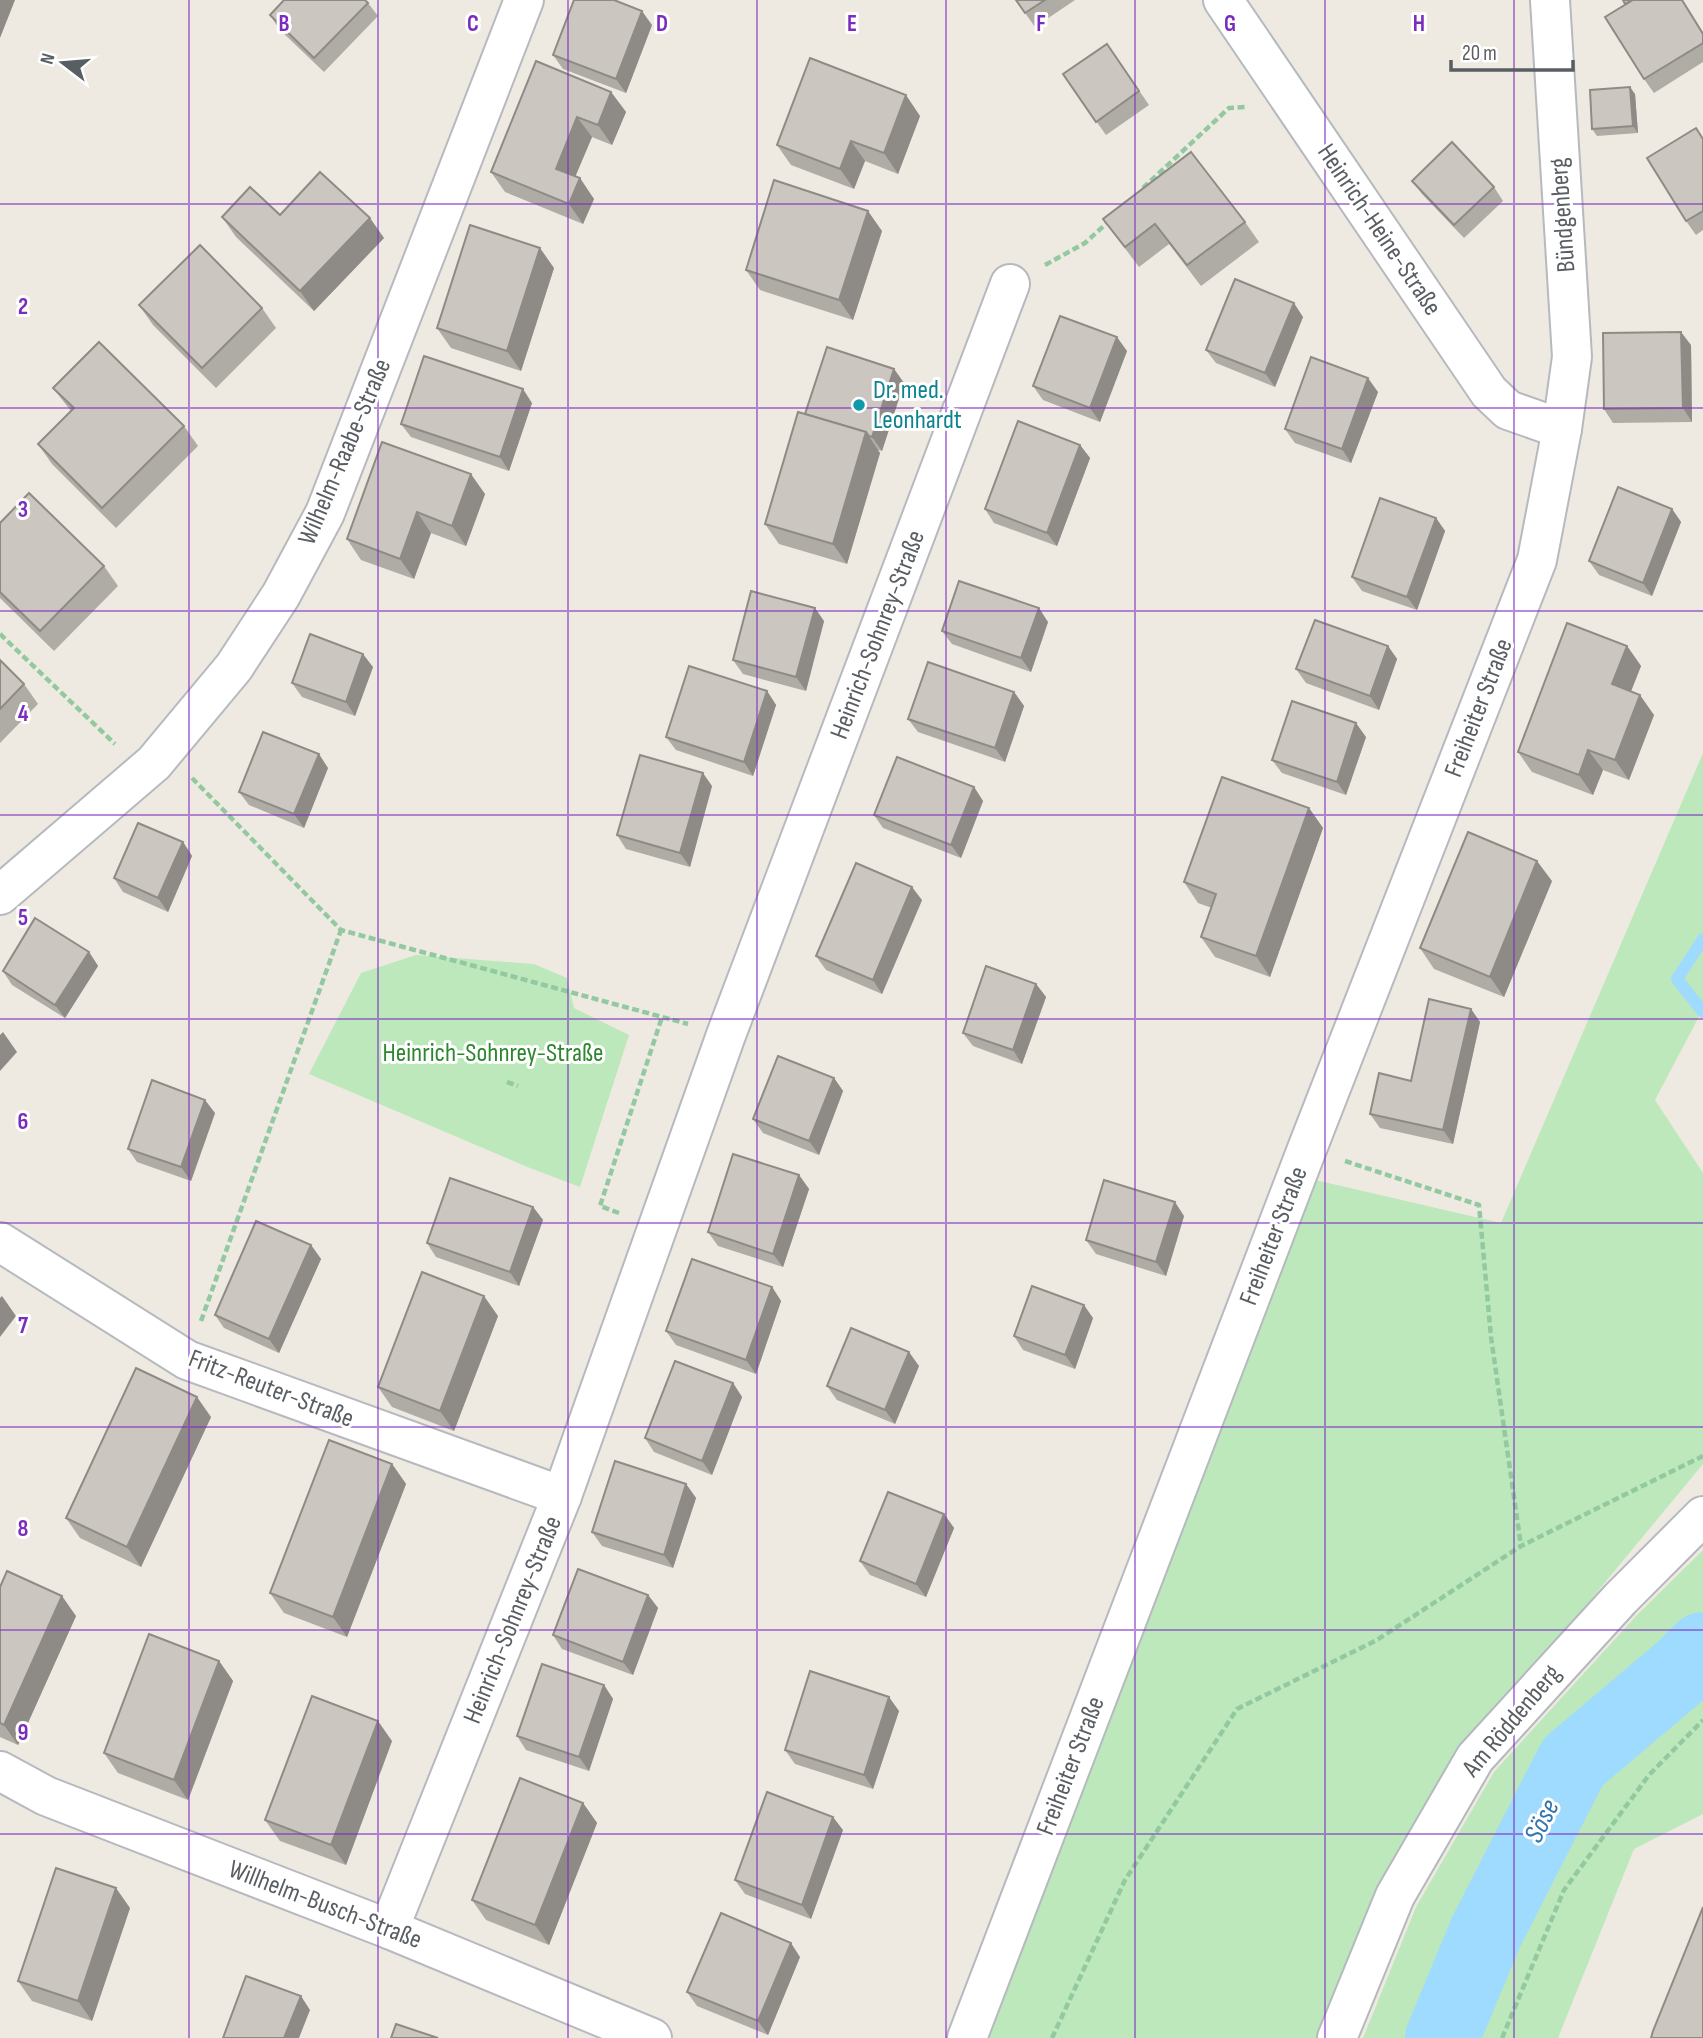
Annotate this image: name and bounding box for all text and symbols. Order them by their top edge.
text: B [279,10,290,38]
text: C [467,10,479,38]
text: D [656,10,668,38]
text: E [847,10,857,38]
text: F [1036,10,1046,38]
text: G [1224,10,1236,38]
text: H [1413,10,1425,38]
north arrow [28,28,98,98]
scale bar [1451,28,1574,72]
text: 20 m [1462,41,1497,66]
text: N [36,51,61,67]
street label: Heinrich-Heine-Straße [1310,138,1448,322]
street label: Bündgenberg [1544,157,1582,273]
text: 2 [18,293,28,321]
street label: Wilhelm-Raabe-Straße [292,354,398,550]
place label: Dr. med. Leonhardt [873,375,962,436]
marker: Dr. med. Leonhardt [851,397,867,413]
text: 3 [18,496,28,524]
street label: Heinrich-Sohnrey-Straße [824,526,932,744]
street label: Freiheiter Straße [1438,634,1520,782]
text: 4 [18,700,29,728]
text: 5 [18,904,28,932]
park label: Heinrich-Sohnrey-Straße [383,1038,603,1069]
text: 6 [18,1108,28,1136]
street label: Freiheiter Straße [1233,1162,1315,1310]
text: 7 [18,1312,28,1340]
street label: Fritz-Reuter-Straße [184,1343,358,1435]
street label: Heinrich-Sohnrey-Straße [457,1512,569,1728]
text: 8 [18,1515,29,1543]
street label: Am Röddenberg [1456,1659,1568,1784]
street label: Freiheiter Straße [1030,1692,1112,1840]
text: 9 [18,1719,28,1747]
water label: Söse [1517,1794,1567,1848]
street label: Willhelm-Busch-Straße [224,1854,426,1956]

